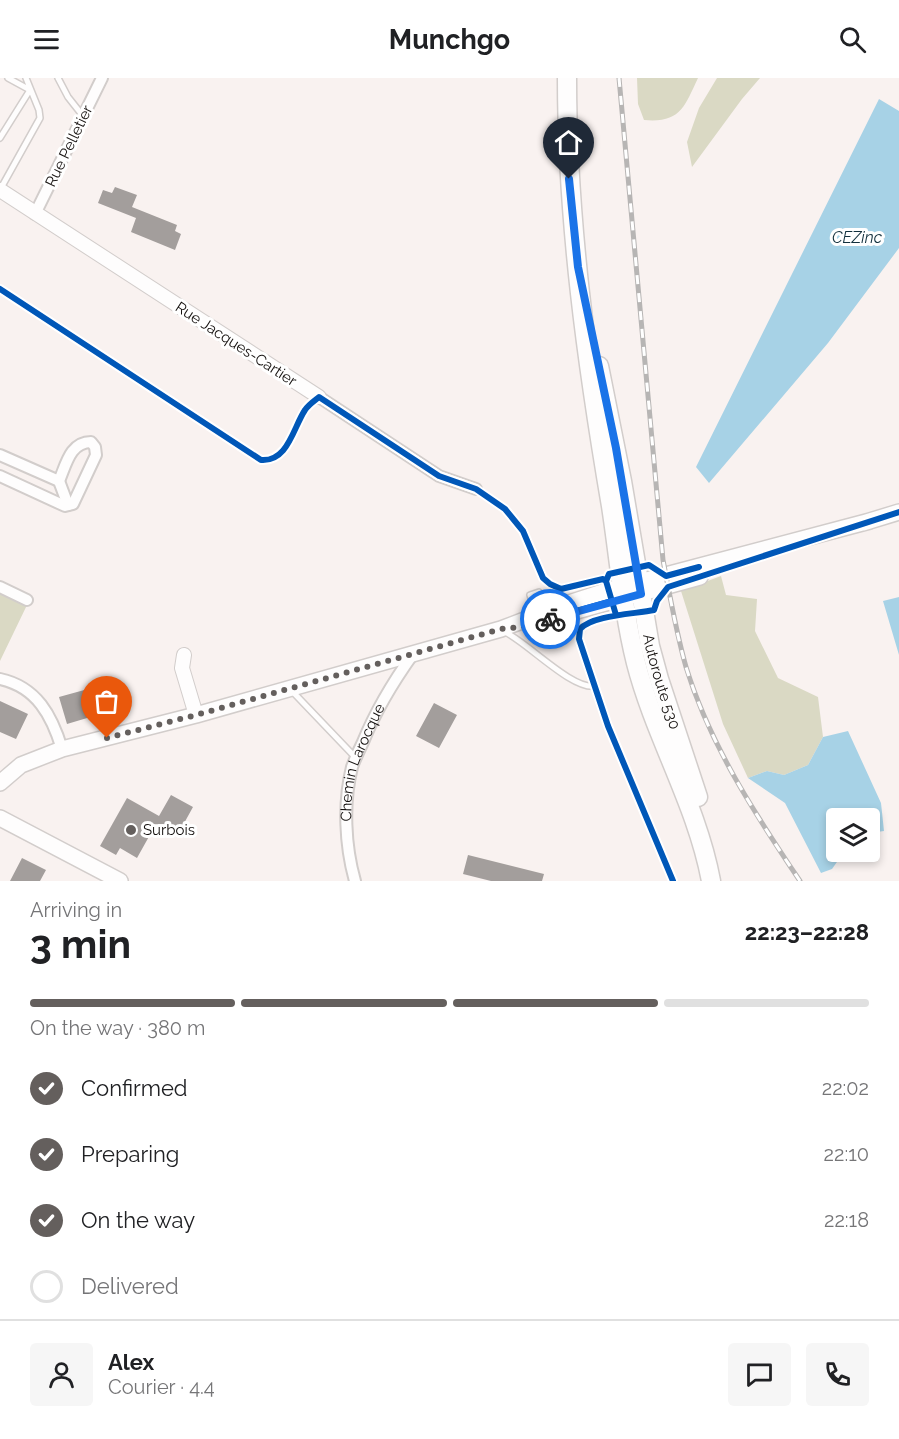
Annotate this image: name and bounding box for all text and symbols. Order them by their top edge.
icon: menu [30,23,63,56]
icon: search [836,23,869,56]
text: Munchgo [389,24,510,55]
street label: Rue Pelletier [42,102,97,190]
pin [543,117,594,179]
icon: home [552,126,585,159]
water label: CEZinc [832,228,883,247]
street label: Rue Jacques-Cartier [172,298,301,390]
courier [520,589,580,649]
icon: bike [534,603,567,636]
street label: Autoroute 530 [639,633,684,732]
pin [81,676,132,738]
icon: bag [90,685,123,718]
street label: Chemin Larocque [337,700,389,822]
map controls [826,808,880,862]
button: layers [826,808,880,862]
place label: Surbois [143,821,195,839]
marker: Surbois [124,823,138,837]
text: Arriving in [30,898,122,922]
text: 22:23–22:28 [745,919,869,945]
text: 3 min [30,921,131,967]
text: On the way · 380 m [30,1016,205,1040]
icon: check [30,1072,63,1105]
text: Confirmed [81,1075,188,1101]
text: 22:02 [822,1076,869,1100]
icon: check [30,1138,63,1171]
text: Preparing [81,1141,179,1167]
text: 22:10 [824,1142,869,1166]
icon: check [30,1204,63,1237]
text: On the way [81,1207,195,1233]
text: 22:18 [824,1208,869,1232]
text: Delivered [81,1273,179,1299]
button: person [30,1343,93,1406]
button: chat [728,1343,791,1406]
button: phone [806,1343,869,1406]
text: Alex [108,1349,154,1375]
text: Courier · 4.4 [108,1375,215,1399]

